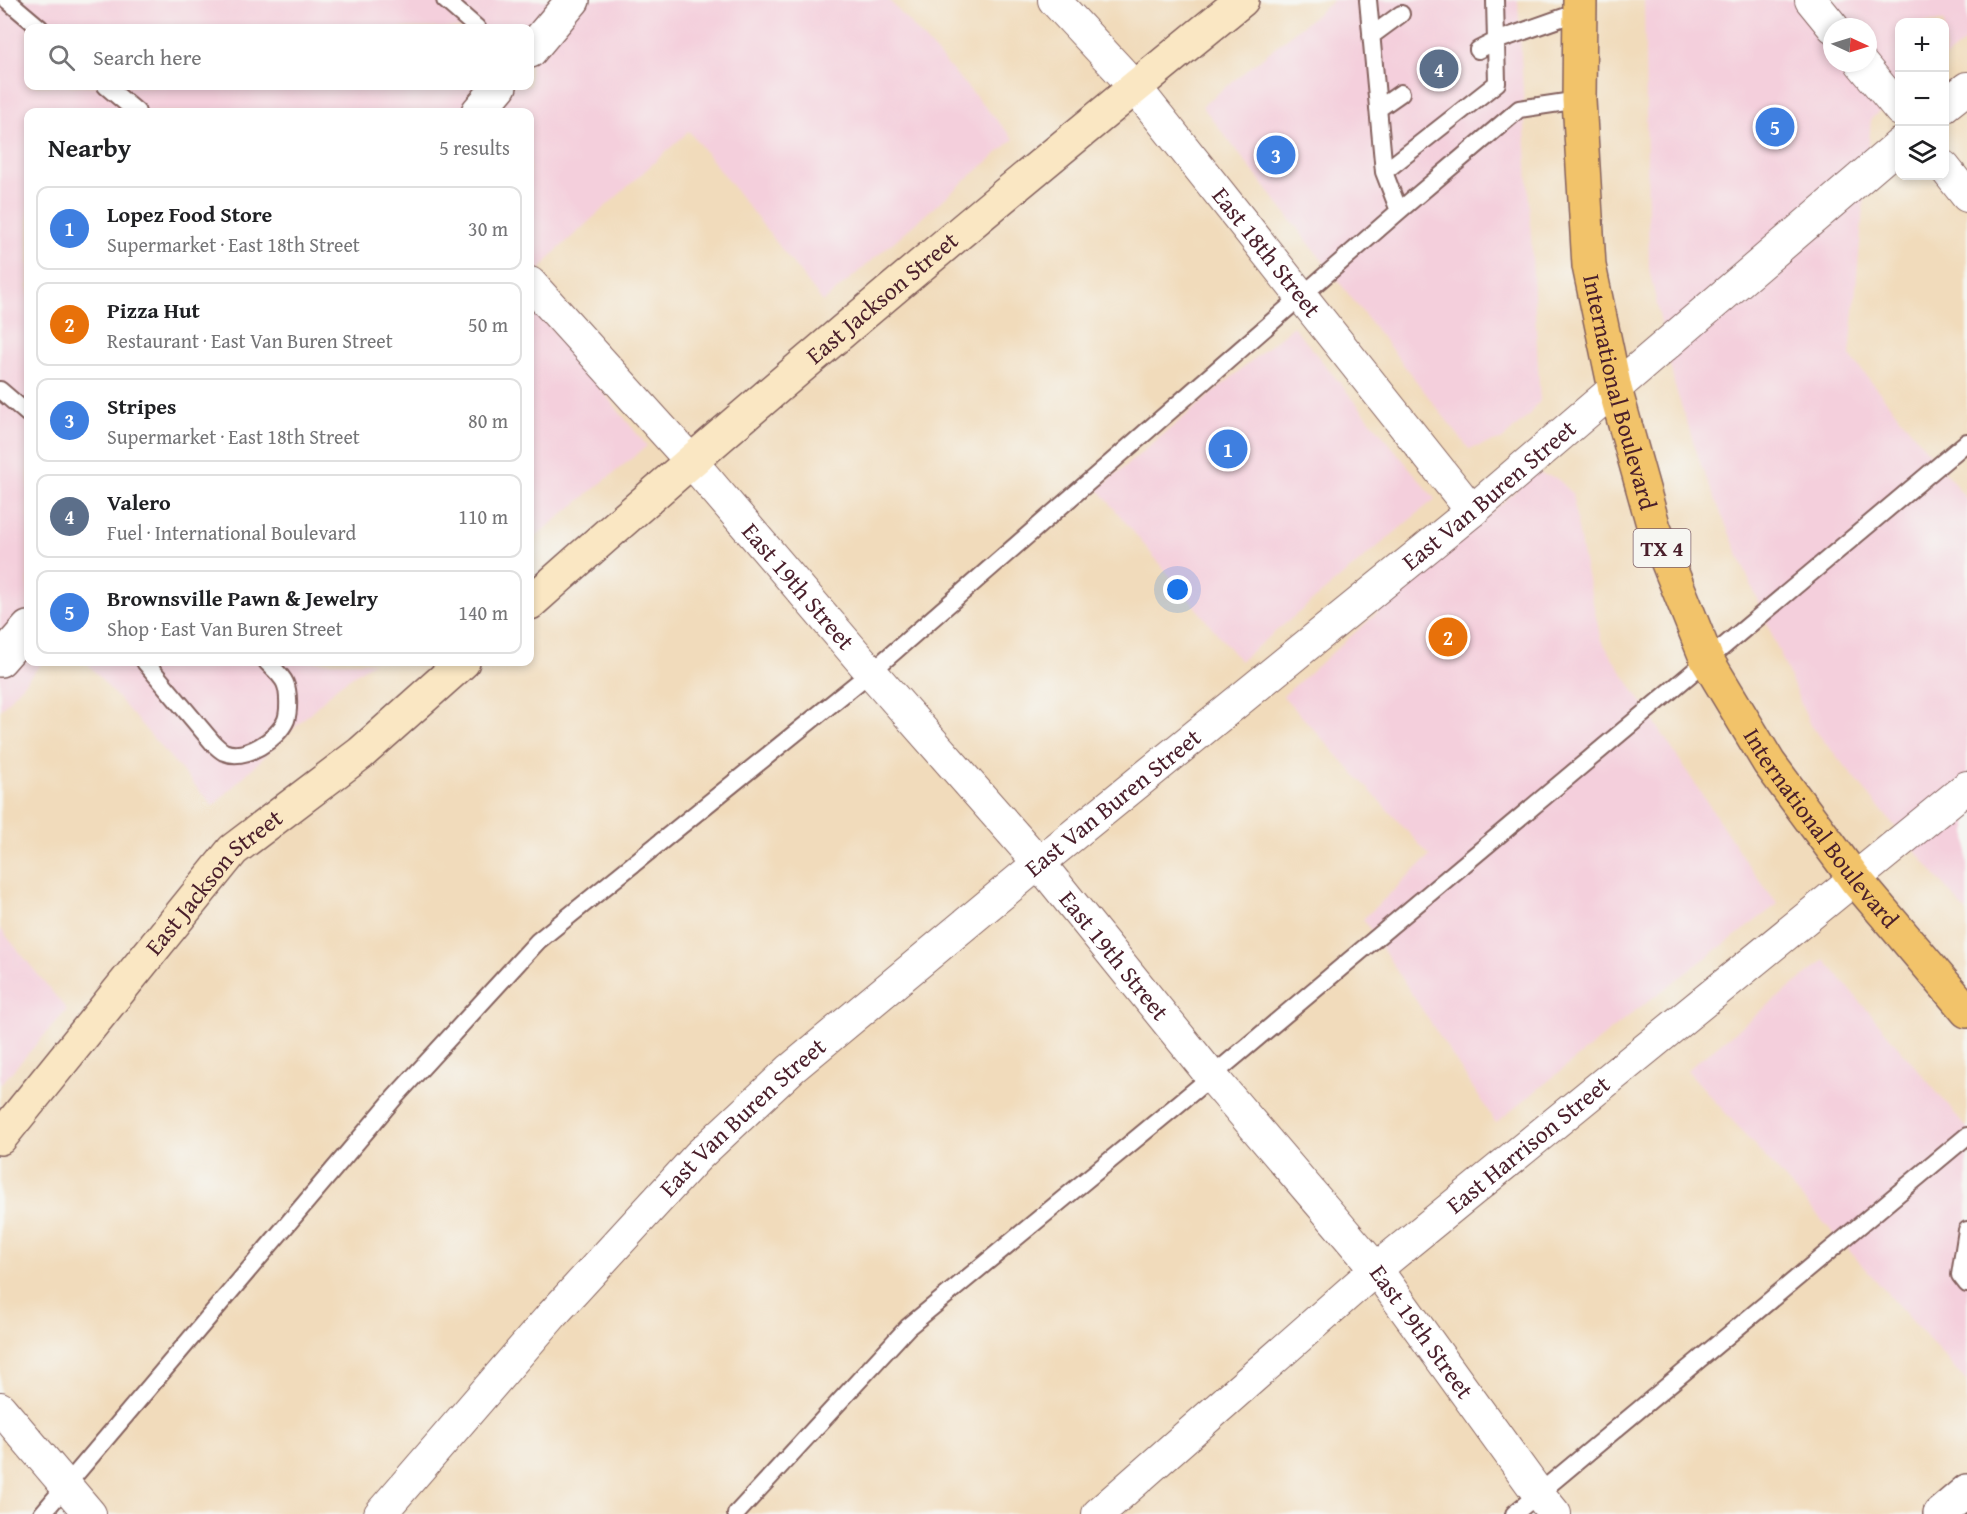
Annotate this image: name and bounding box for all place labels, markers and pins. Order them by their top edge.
pin: 4 [1420,46,1458,92]
pin: 5 [1756,104,1794,150]
pin: 3 [1256,132,1296,178]
pin: 1 [1208,426,1248,472]
pin: 2 [1428,614,1468,660]

